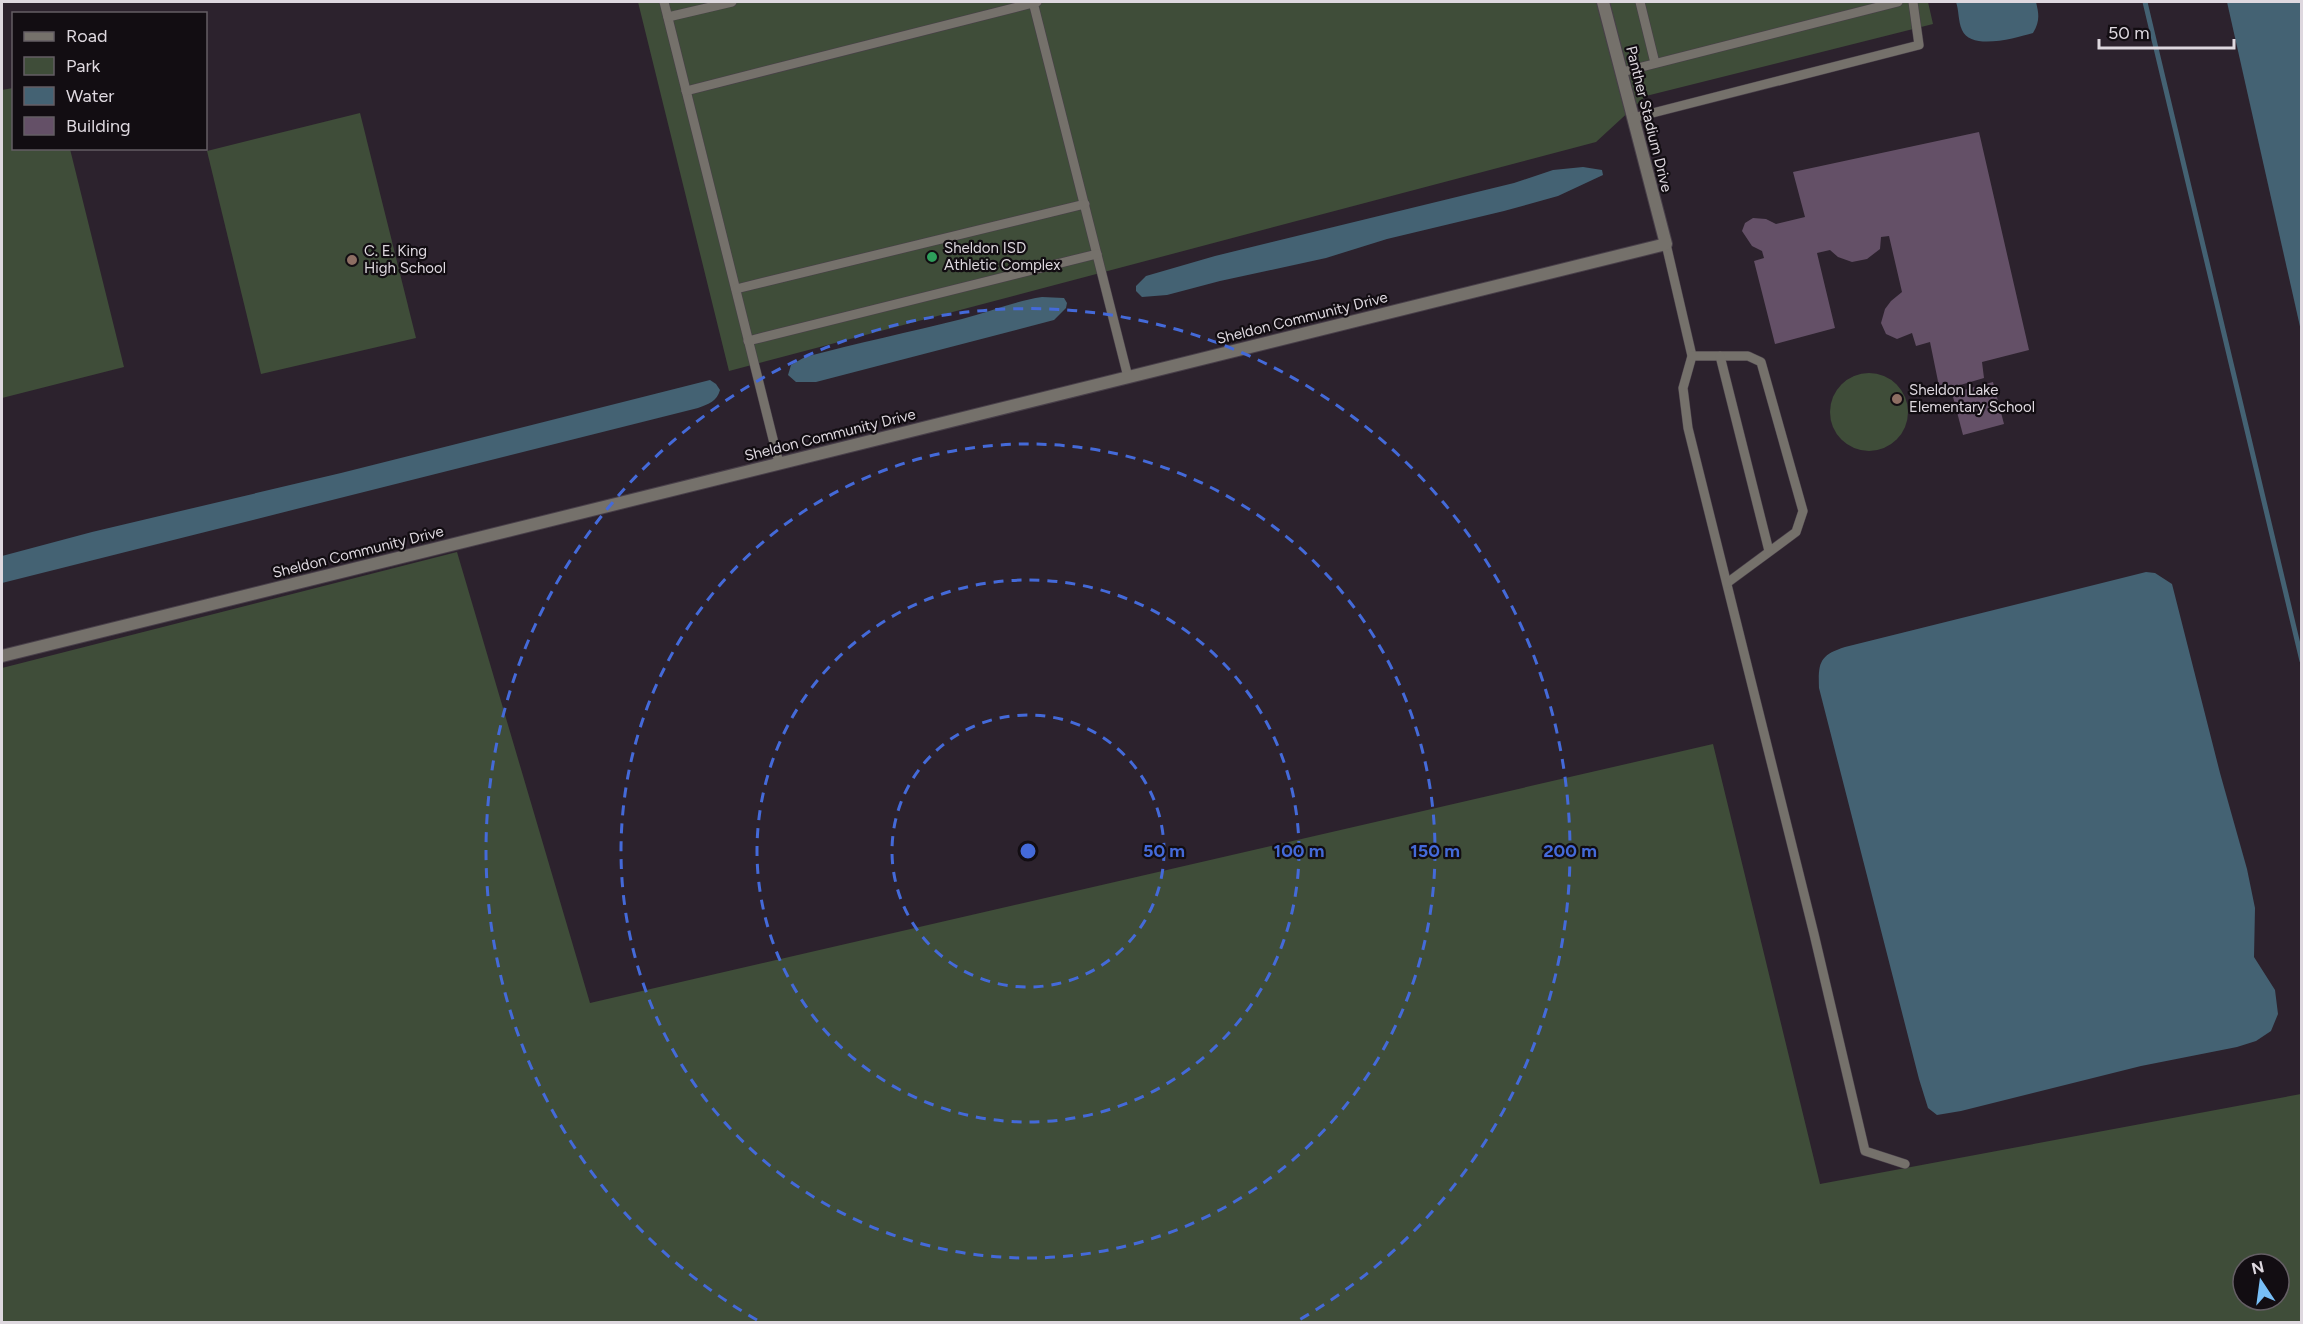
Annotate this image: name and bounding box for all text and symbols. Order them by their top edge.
legend [12,12,207,150]
scale bar [2099,12,2234,50]
text: 50 m [2108,22,2150,44]
text: Road [66,25,107,47]
street label: Panther Stadium Drive [1622,44,1676,194]
text: Park [66,55,101,77]
text: Water [66,85,114,107]
text: Building [66,115,131,137]
place label: Sheldon ISD Athletic Complex [944,239,1060,274]
place label: C. E. King High School [364,242,446,277]
marker: Sheldon ISD Athletic Complex [925,250,939,264]
marker: C. E. King High School [345,253,359,267]
street label: Sheldon Community Drive [1215,288,1389,348]
place label: Sheldon Lake Elementary School [1909,381,2035,416]
marker: Sheldon Lake Elementary School [1890,392,1904,406]
street label: Sheldon Community Drive [743,405,917,465]
street label: Sheldon Community Drive [271,522,445,582]
text: 50 m [1143,840,1185,862]
text: 100 m [1274,840,1324,862]
text: 150 m [1410,840,1460,862]
text: 200 m [1543,840,1597,862]
centre of rings [1018,841,1038,861]
north arrow [2231,1252,2291,1312]
text: N [2250,1257,2266,1279]

